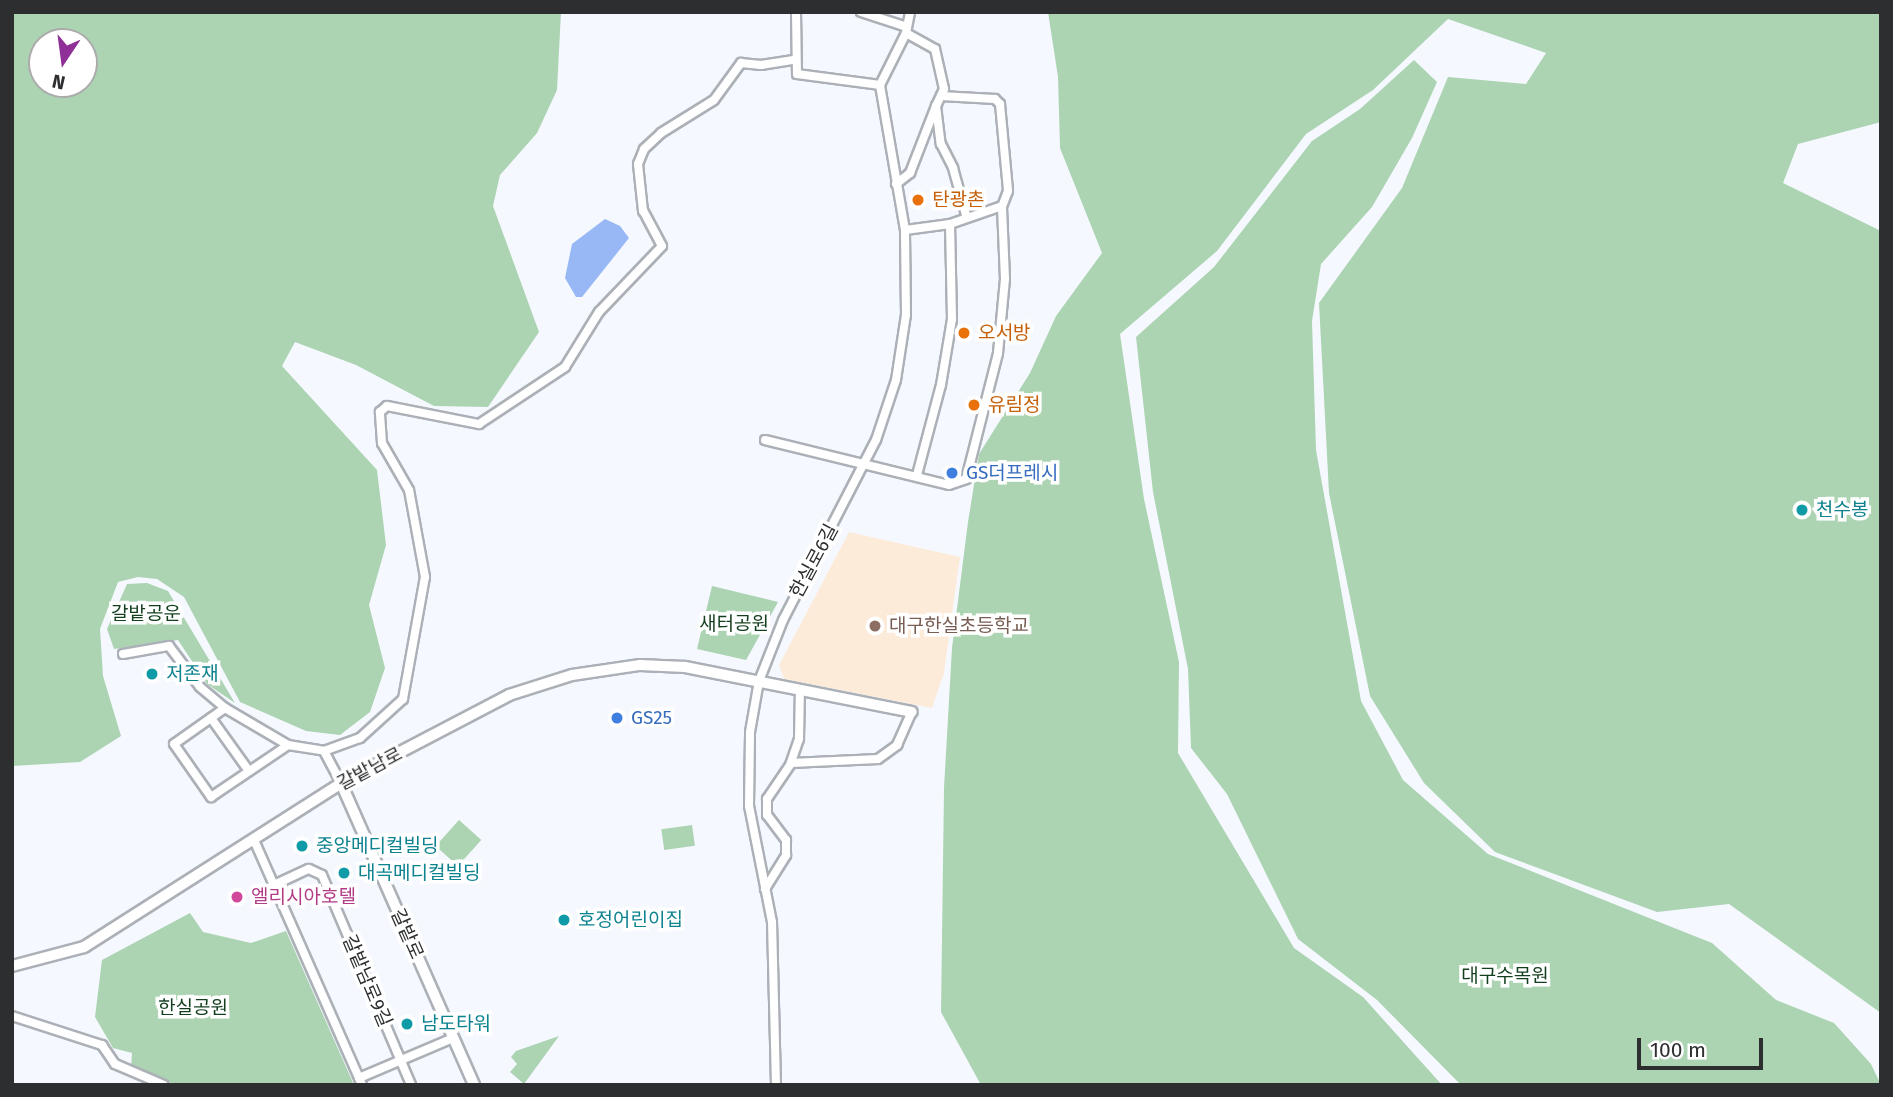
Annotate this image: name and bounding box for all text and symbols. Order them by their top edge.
north arrow [28,28,98,98]
text: N [50,69,67,95]
place label: 탄광촌 [932,189,984,211]
marker: 탄광촌 [910,192,926,208]
place label: 오서방 [978,322,1030,344]
marker: 오서방 [956,325,972,341]
place label: 유림정 [988,394,1040,416]
marker: 유림정 [966,397,982,413]
place label: GS더프레시 [966,462,1058,484]
marker: GS더프레시 [944,465,960,481]
place label: 천수봉 [1816,499,1868,521]
marker: 천수봉 [1794,502,1810,518]
street label: 한실로6길 [785,520,843,602]
park label: 갈밭공운 [111,603,181,625]
park label: 새터공원 [699,613,769,635]
place label: 대구한실초등학교 [889,615,1029,637]
marker: 대구한실초등학교 [867,618,883,634]
place label: 저존재 [166,663,218,685]
marker: 저존재 [144,666,160,682]
place label: GS25 [631,707,672,729]
marker: GS25 [609,710,625,726]
street label: 갈밭남로 [334,743,406,795]
place label: 중앙메디컬빌딩 [316,835,438,857]
marker: 중앙메디컬빌딩 [294,838,310,854]
place label: 대곡메디컬빌딩 [358,862,480,884]
marker: 대곡메디컬빌딩 [336,865,352,881]
place label: 엘리시아호텔 [251,886,356,908]
marker: 엘리시아호텔 [229,889,245,905]
street label: 갈밭로 [386,905,428,963]
place label: 호정어린이집 [578,909,683,931]
marker: 호정어린이집 [556,912,572,928]
street label: 갈밭남로9길 [337,932,397,1030]
park label: 대구수목원 [1461,965,1549,987]
park label: 한실공원 [158,997,228,1019]
place label: 남도타워 [421,1013,491,1035]
marker: 남도타워 [399,1016,415,1032]
scale bar [1641,1024,1767,1068]
text: 100 m [1650,1037,1706,1063]

